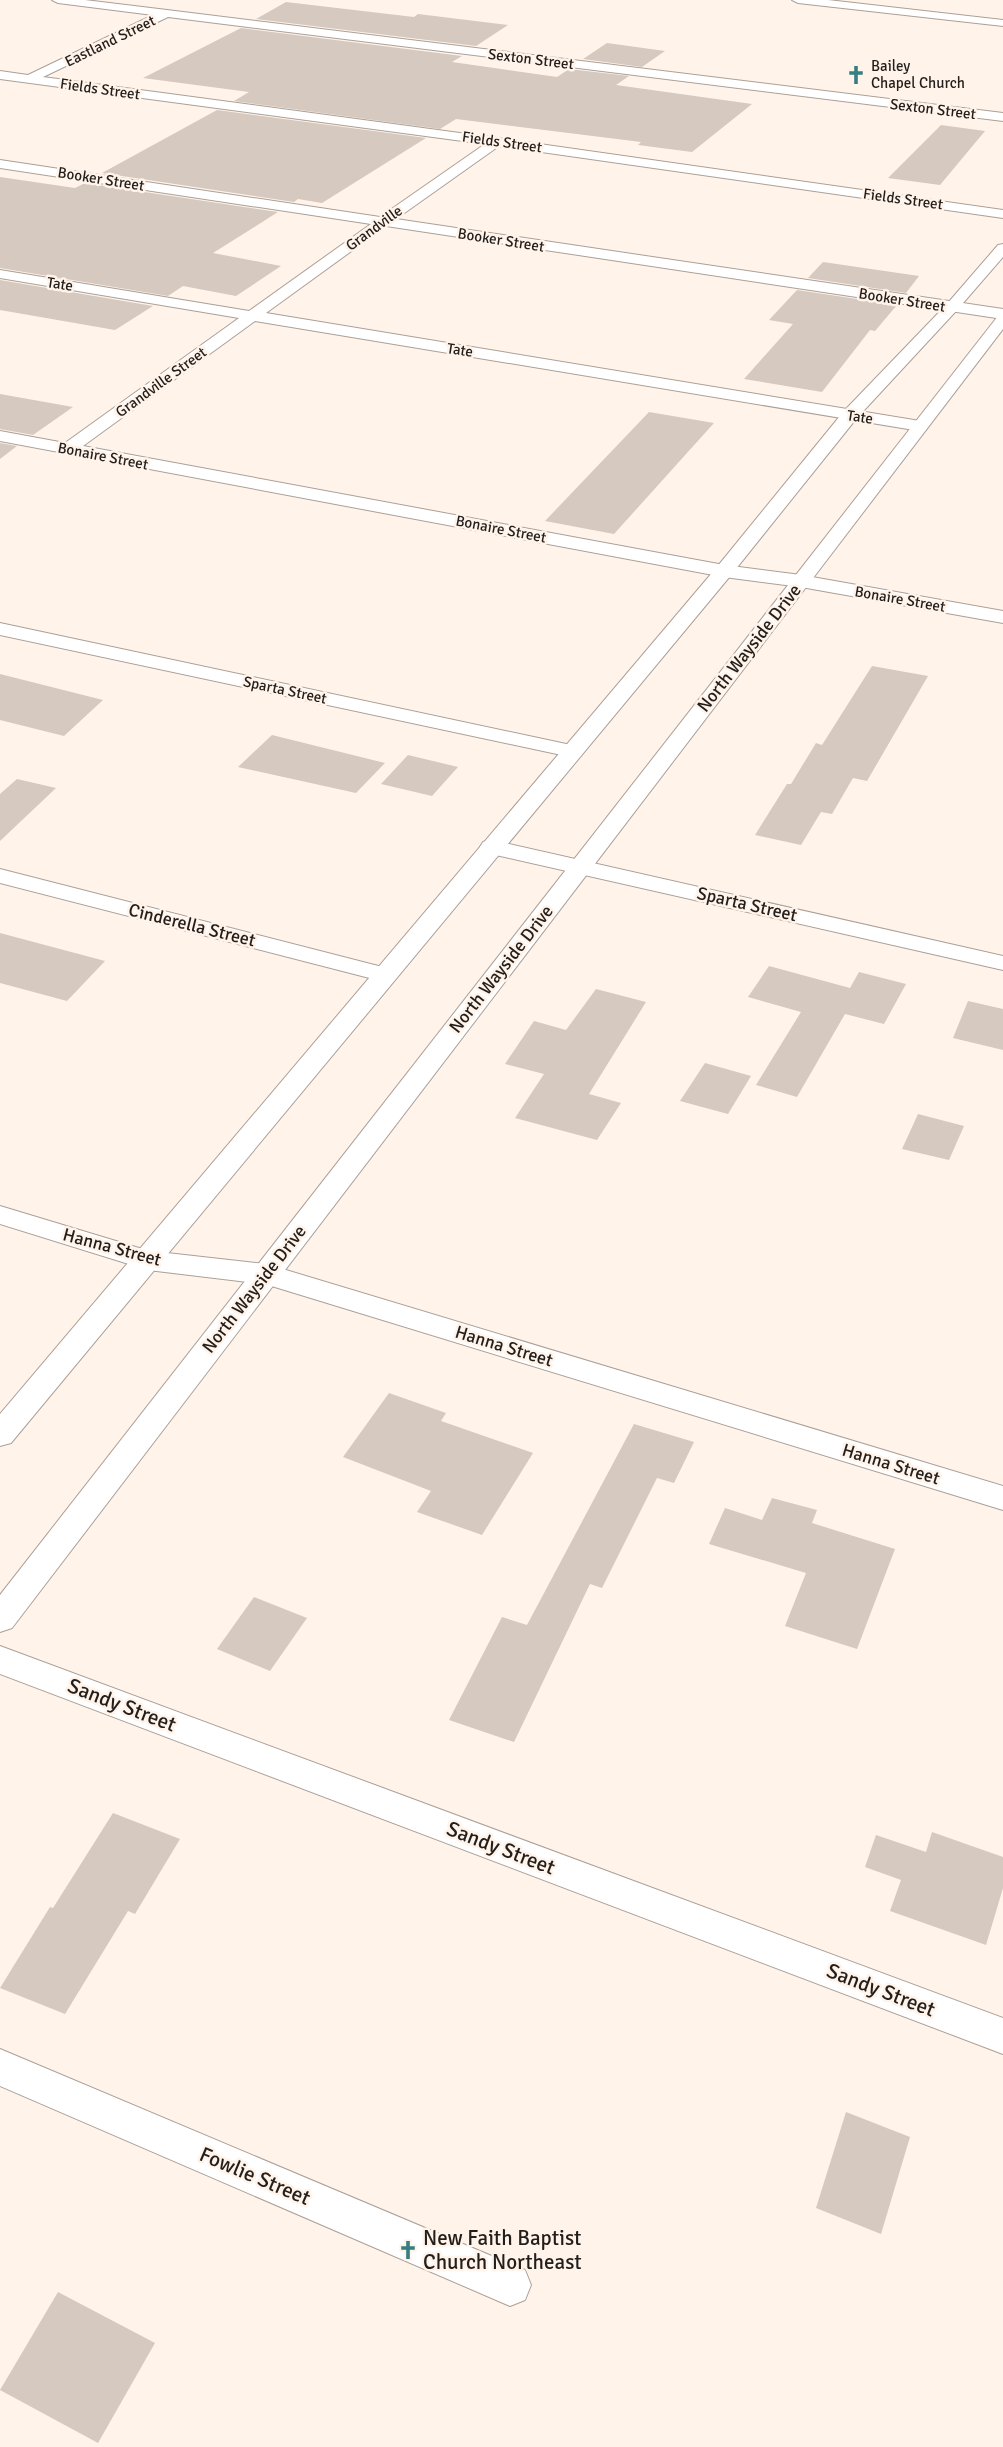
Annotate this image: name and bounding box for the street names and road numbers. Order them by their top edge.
street label: Eastland Street [62,11,158,71]
street label: Sexton Street [487,45,575,73]
street label: Fields Street [59,74,141,104]
street label: Sexton Street [889,95,977,123]
street label: Fields Street [461,127,543,157]
street label: Booker Street [56,163,146,195]
street label: Fields Street [862,184,944,214]
street label: Grandville [342,201,406,255]
street label: Booker Street [456,224,546,256]
street label: Tate [46,273,74,295]
street label: Booker Street [857,284,947,316]
street label: Tate [446,339,474,361]
street label: Grandville Street [112,343,210,421]
street label: Tate [846,406,874,428]
street label: Bonaire Street [56,438,150,474]
street label: Bonaire Street [454,511,548,547]
street label: North Wayside Drive [692,580,806,716]
street label: Bonaire Street [853,582,947,616]
street label: Sparta Street [242,672,328,708]
street label: Sparta Street [695,882,799,926]
street label: Cinderella Street [126,899,258,951]
street label: North Wayside Drive [444,901,558,1037]
street label: North Wayside Drive [197,1221,311,1357]
street label: Hanna Street [60,1223,164,1271]
street label: Hanna Street [453,1321,555,1371]
street label: Hanna Street [840,1439,942,1489]
street label: Sandy Street [64,1672,180,1738]
street label: Sandy Street [443,1815,559,1881]
street label: Sandy Street [823,1957,939,2023]
street label: Fowlie Street [196,2141,314,2211]

